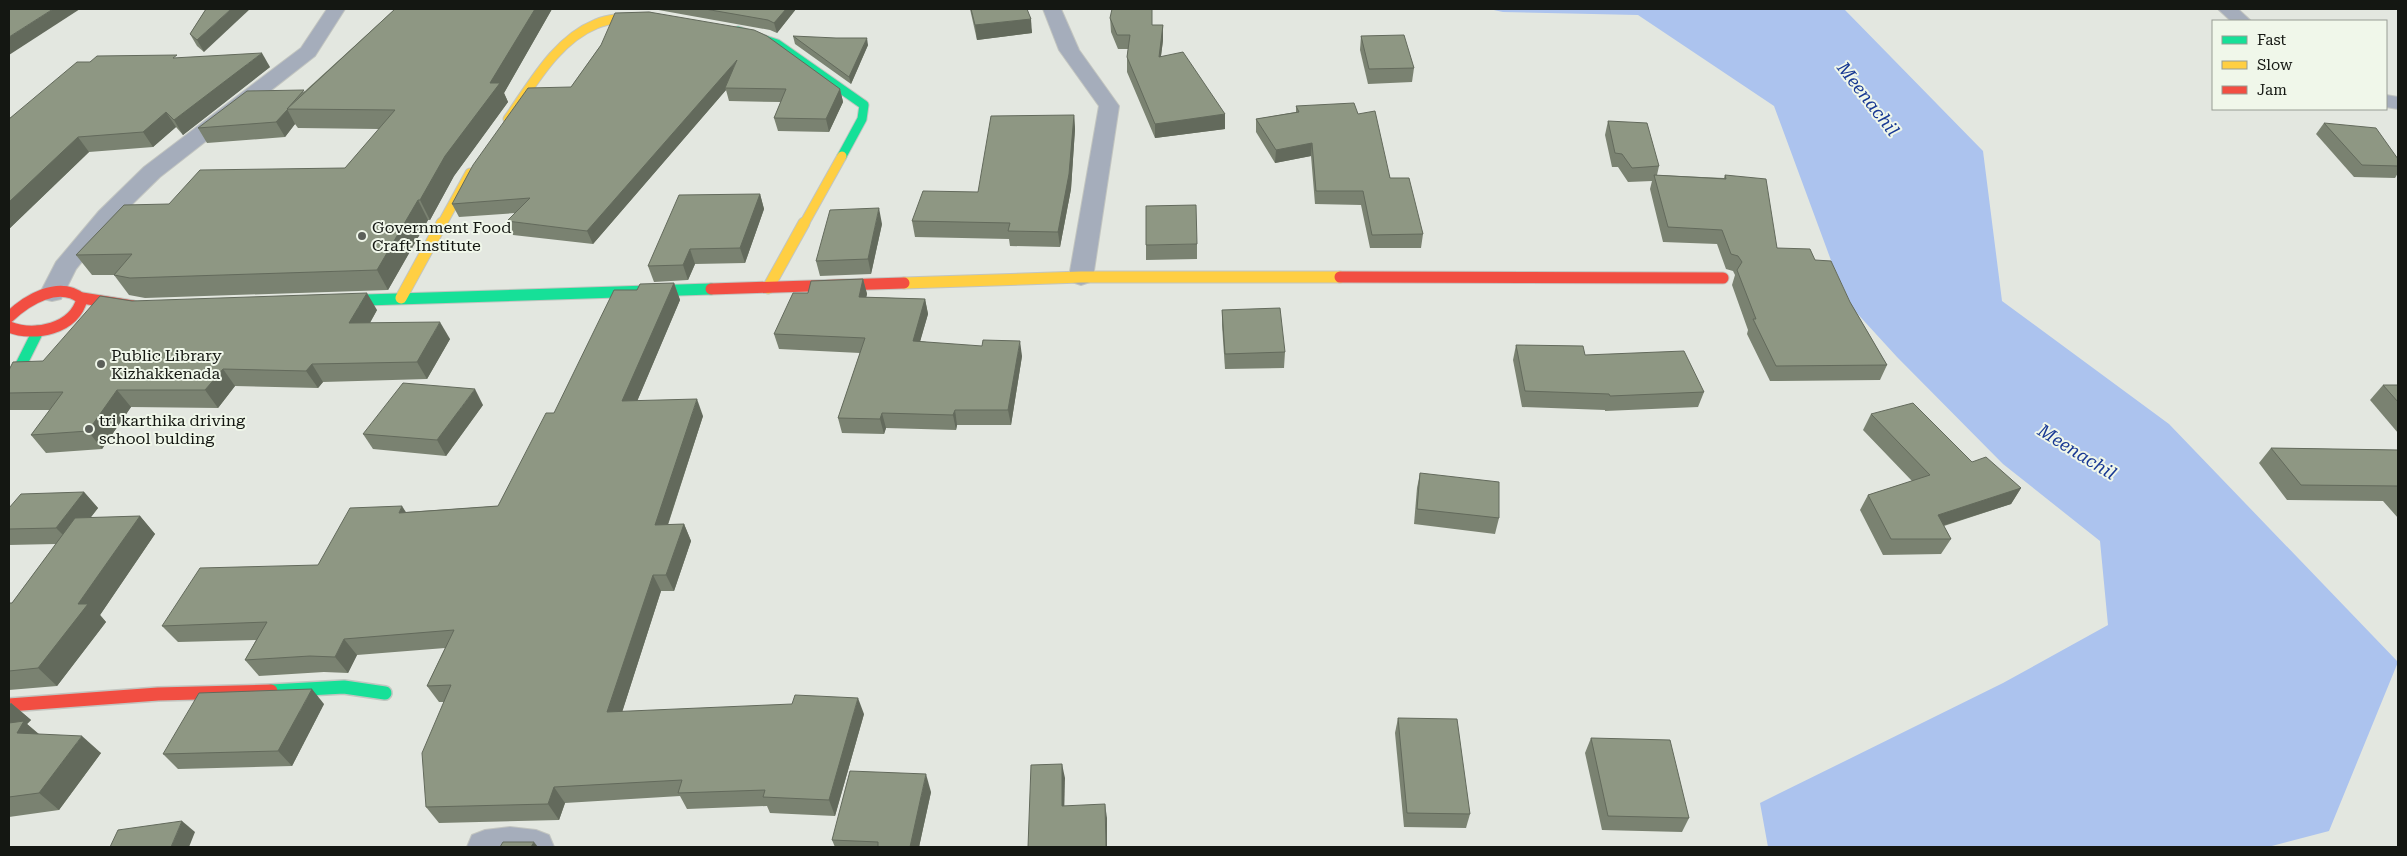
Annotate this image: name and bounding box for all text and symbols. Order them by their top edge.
legend [2212,20,2387,110]
text: Fast [2257,31,2287,49]
text: Slow [2257,56,2293,74]
water label: Meenachil [1832,57,1904,140]
text: Jam [2257,81,2287,99]
place label: Government Food Craft Institute [372,218,511,255]
marker: Government Food Craft Institute [356,230,368,242]
place label: Public Library Kizhakkenada [111,346,222,383]
marker: Public Library Kizhakkenada [95,358,107,370]
place label: tri karthika driving school bulding [99,411,246,448]
water label: Meenachil [2033,419,2120,484]
marker: tri karthika driving school bulding [83,423,95,435]

